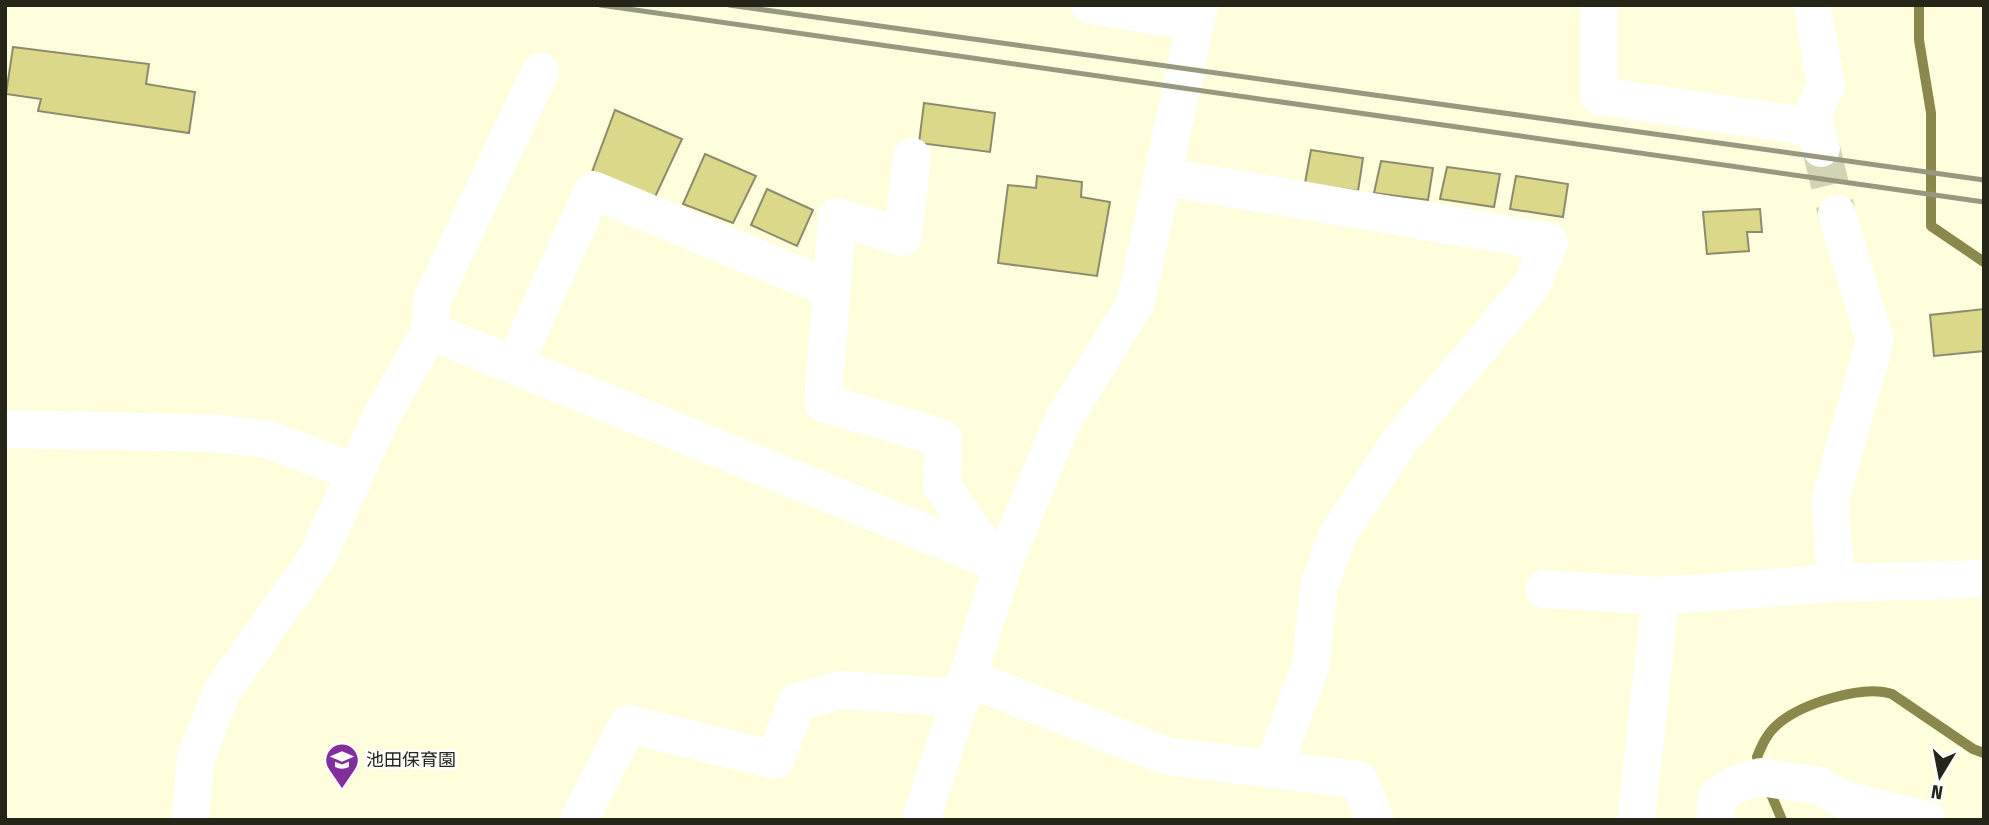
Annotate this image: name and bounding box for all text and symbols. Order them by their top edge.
school or university icon: 池田保育園 [323,741,361,790]
north arrow [1905,741,1975,811]
place label: 池田保育園 [366,749,456,771]
text: N [1930,780,1945,805]

